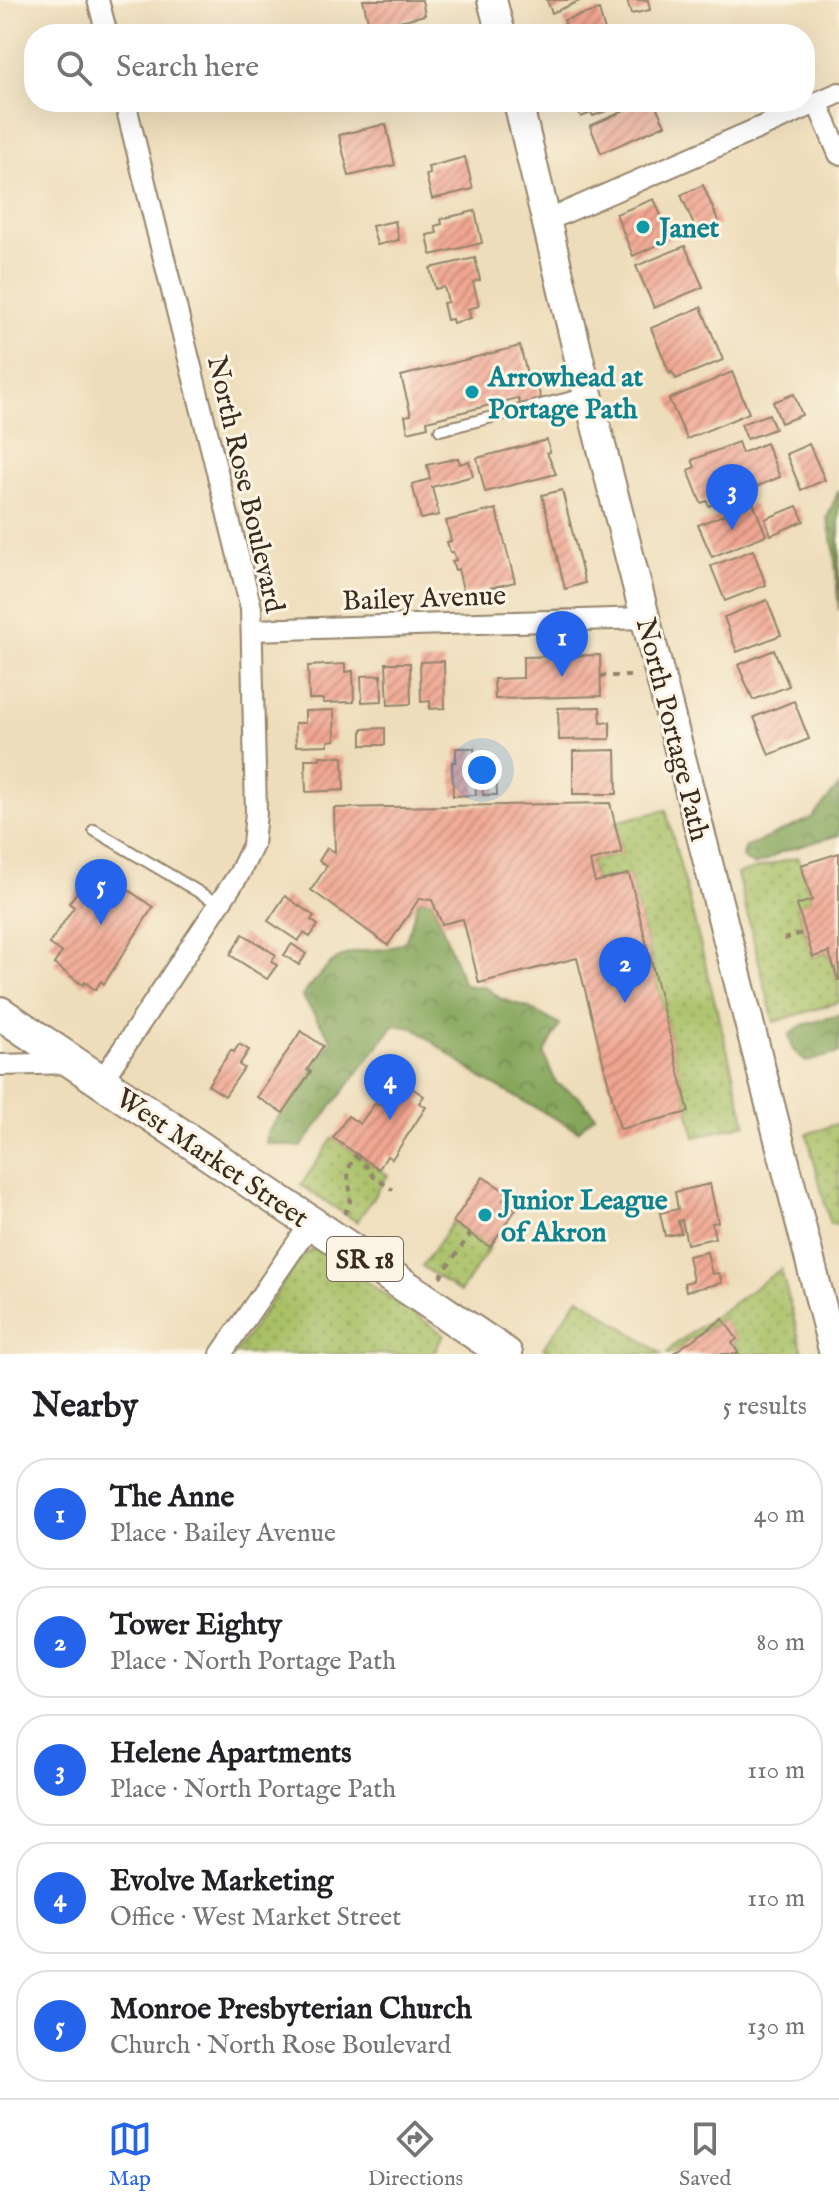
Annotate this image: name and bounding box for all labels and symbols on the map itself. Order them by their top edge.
place label: Janet [655,212,720,247]
marker: Janet [634,218,652,236]
street label: North Rose Boulevard [198,353,291,616]
place label: Arrowhead at Portage Path [487,361,643,428]
marker: Arrowhead at Portage Path [463,383,481,401]
pin: 3 [706,464,758,530]
street label: Bailey Avenue [342,579,507,620]
pin: 1 [536,611,588,677]
street label: North Portage Path [627,614,716,845]
your location [462,750,502,790]
pin: 5 [75,859,127,925]
pin: 2 [599,937,651,1003]
pin: 4 [364,1054,416,1120]
street label: West Market Street [108,1082,315,1237]
place label: Junior League of Akron [497,1184,668,1251]
marker: Junior League of Akron [476,1206,494,1224]
road number: SR 18 [327,1237,403,1281]

